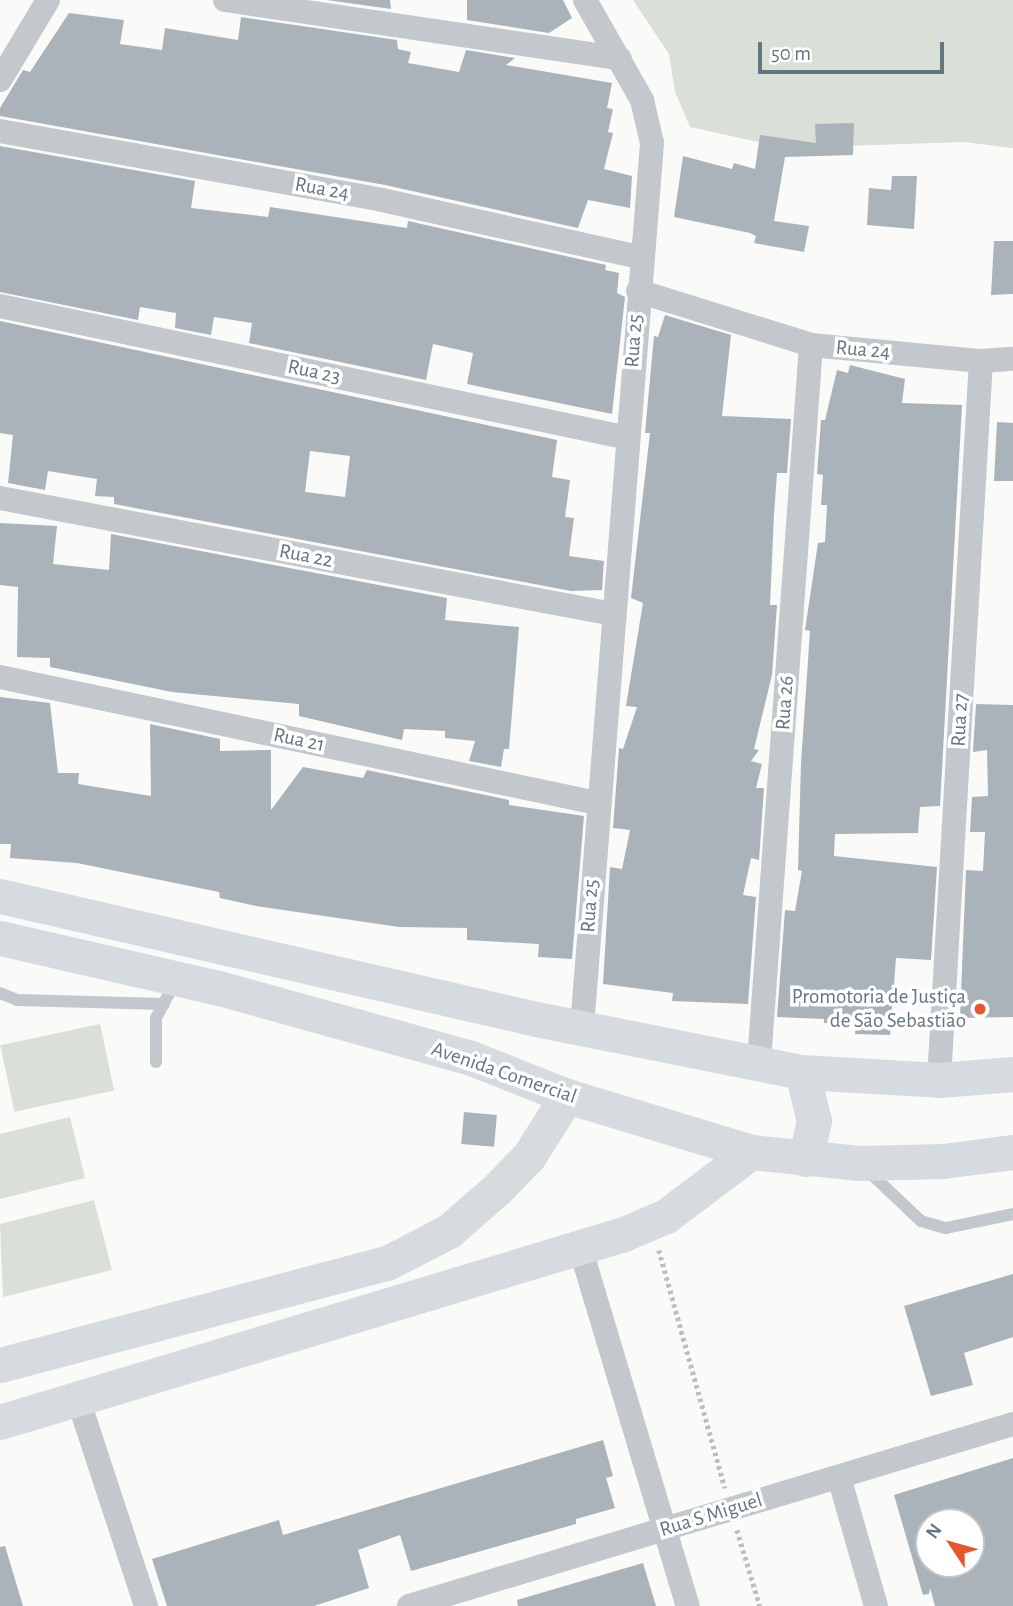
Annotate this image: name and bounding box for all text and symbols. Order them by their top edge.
scale bar [761,28,946,72]
text: 50 m [771,43,811,64]
street label: Rua 24 [293,172,351,206]
street label: Rua 25 [620,313,648,369]
street label: Rua 24 [835,335,891,365]
street label: Rua 23 [285,354,343,390]
street label: Rua 22 [277,538,335,574]
street label: Rua 26 [771,675,799,731]
street label: Rua 27 [946,693,974,747]
street label: Rua 21 [271,722,327,758]
street label: Rua 25 [576,878,604,934]
place label: Promotoria de Justiça de São Sebastião [792,984,966,1034]
marker: Promotoria de Justiça de São Sebastião [972,1001,988,1017]
street label: Avenida Comercial [428,1036,580,1110]
street label: Rua S Miguel [657,1487,765,1543]
north arrow [915,1508,985,1578]
text: N [923,1521,946,1542]

